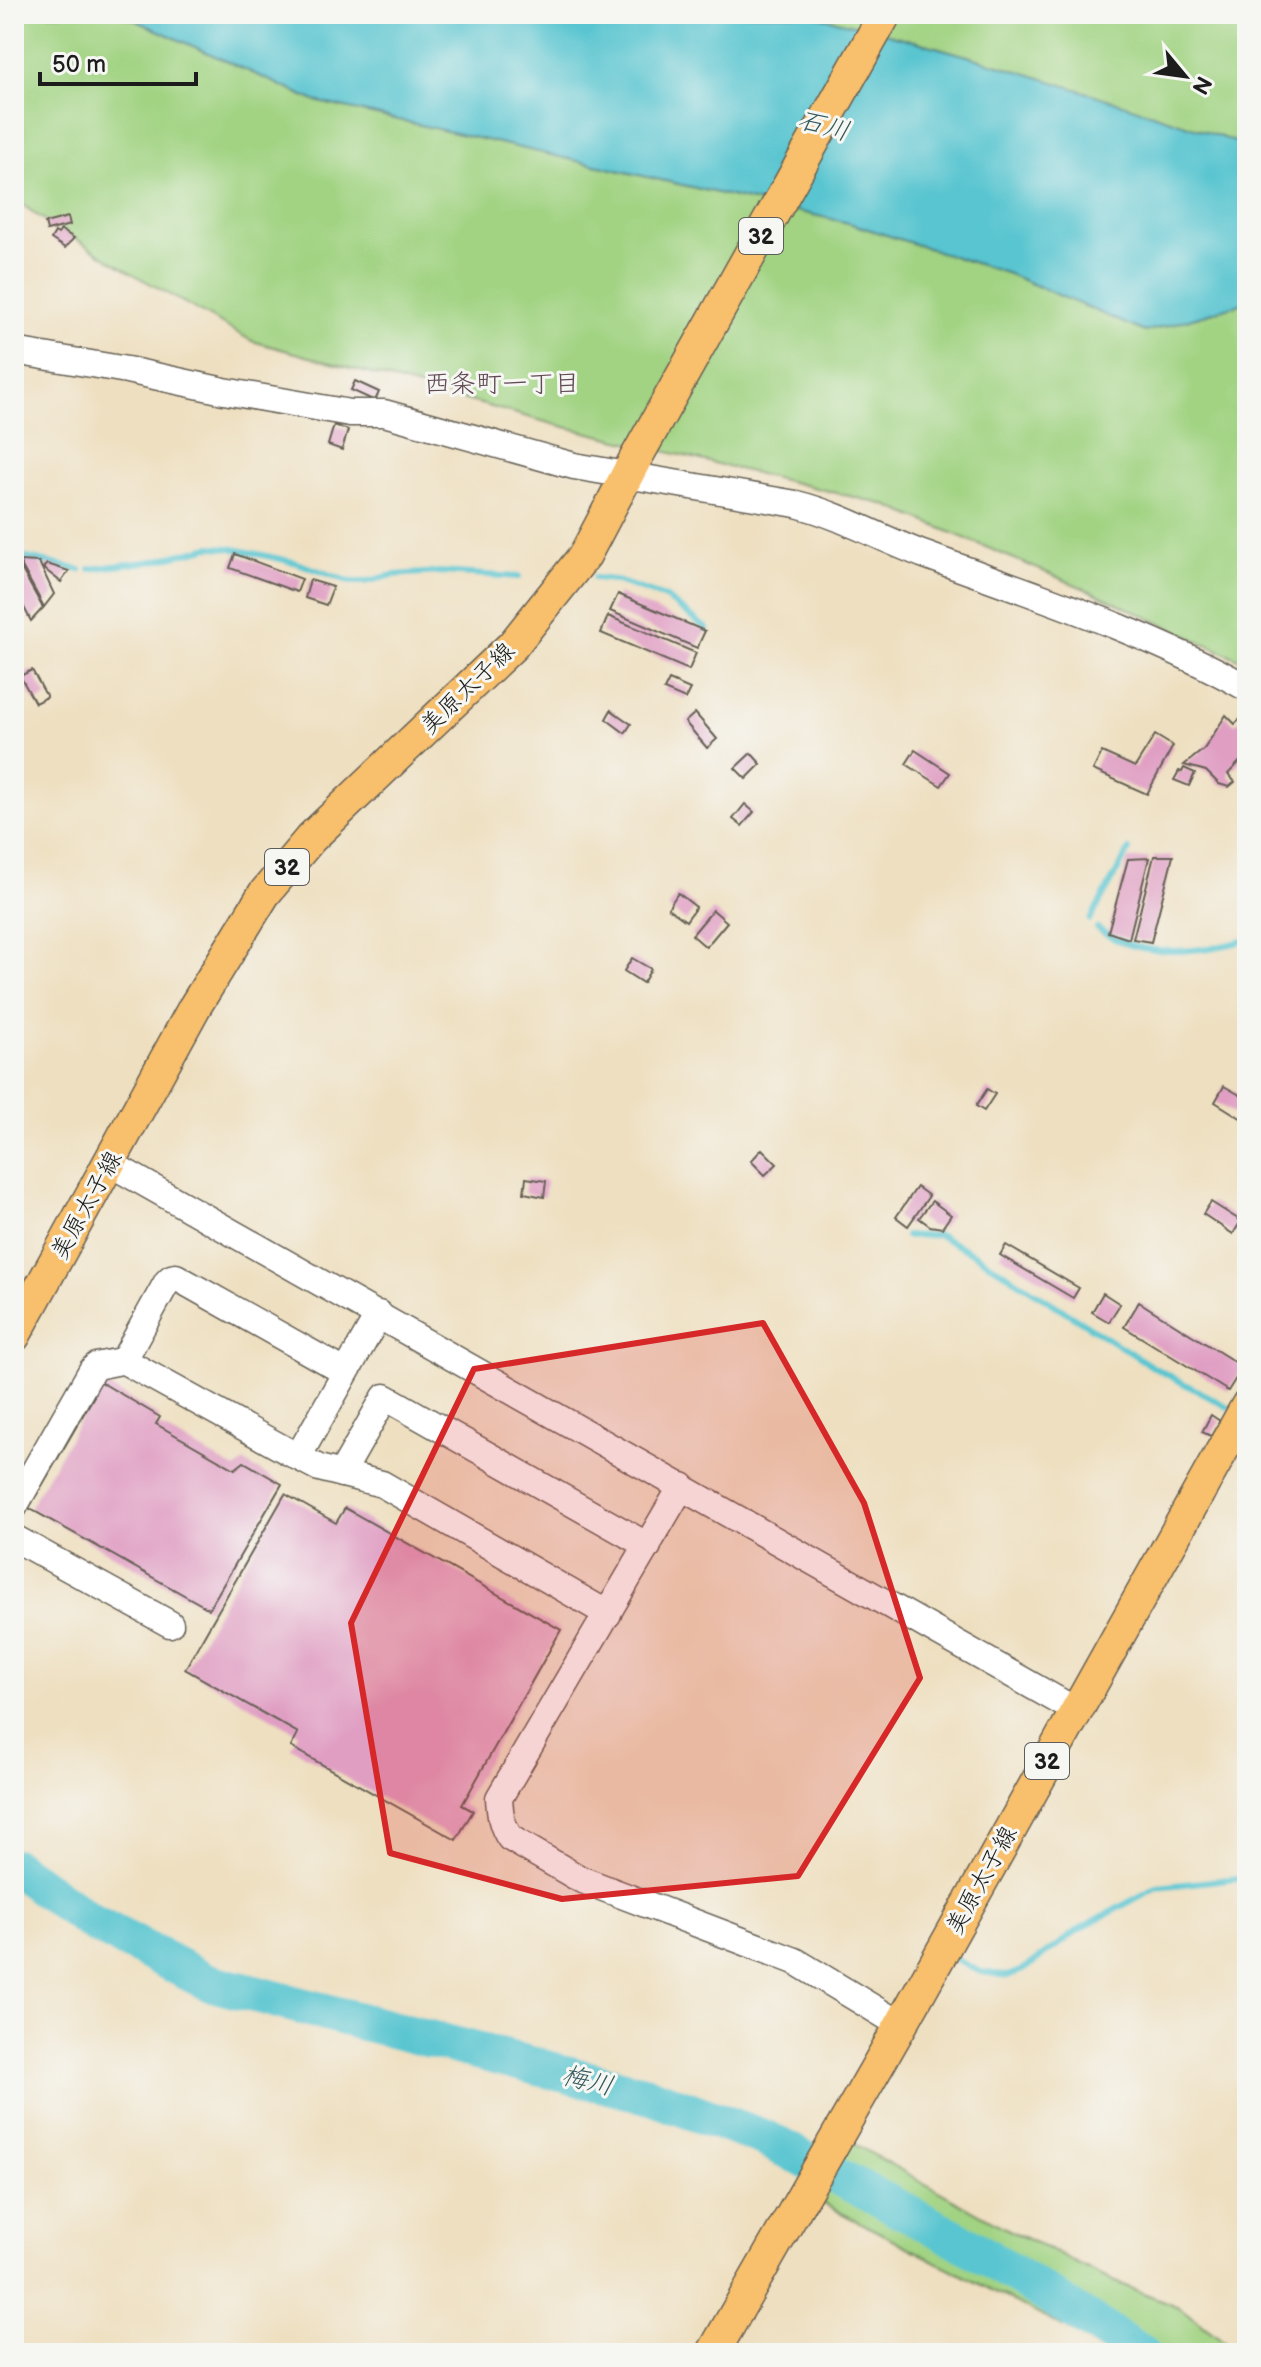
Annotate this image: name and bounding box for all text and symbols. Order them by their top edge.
scale bar [40,36,196,86]
north arrow [1145,36,1225,116]
text: 50 m [52,50,106,79]
text: N [1185,71,1217,99]
water label: 石川 [794,105,853,148]
road number: 32 [739,218,783,254]
district label: 西条町一丁目 [424,369,580,400]
street label: 美原太子線 [414,636,521,740]
road number: 32 [265,849,309,885]
street label: 美原太子線 [45,1146,128,1265]
road number: 32 [1025,1743,1069,1779]
street label: 美原太子線 [940,1821,1023,1940]
water label: 梅川 [559,2060,617,2103]

